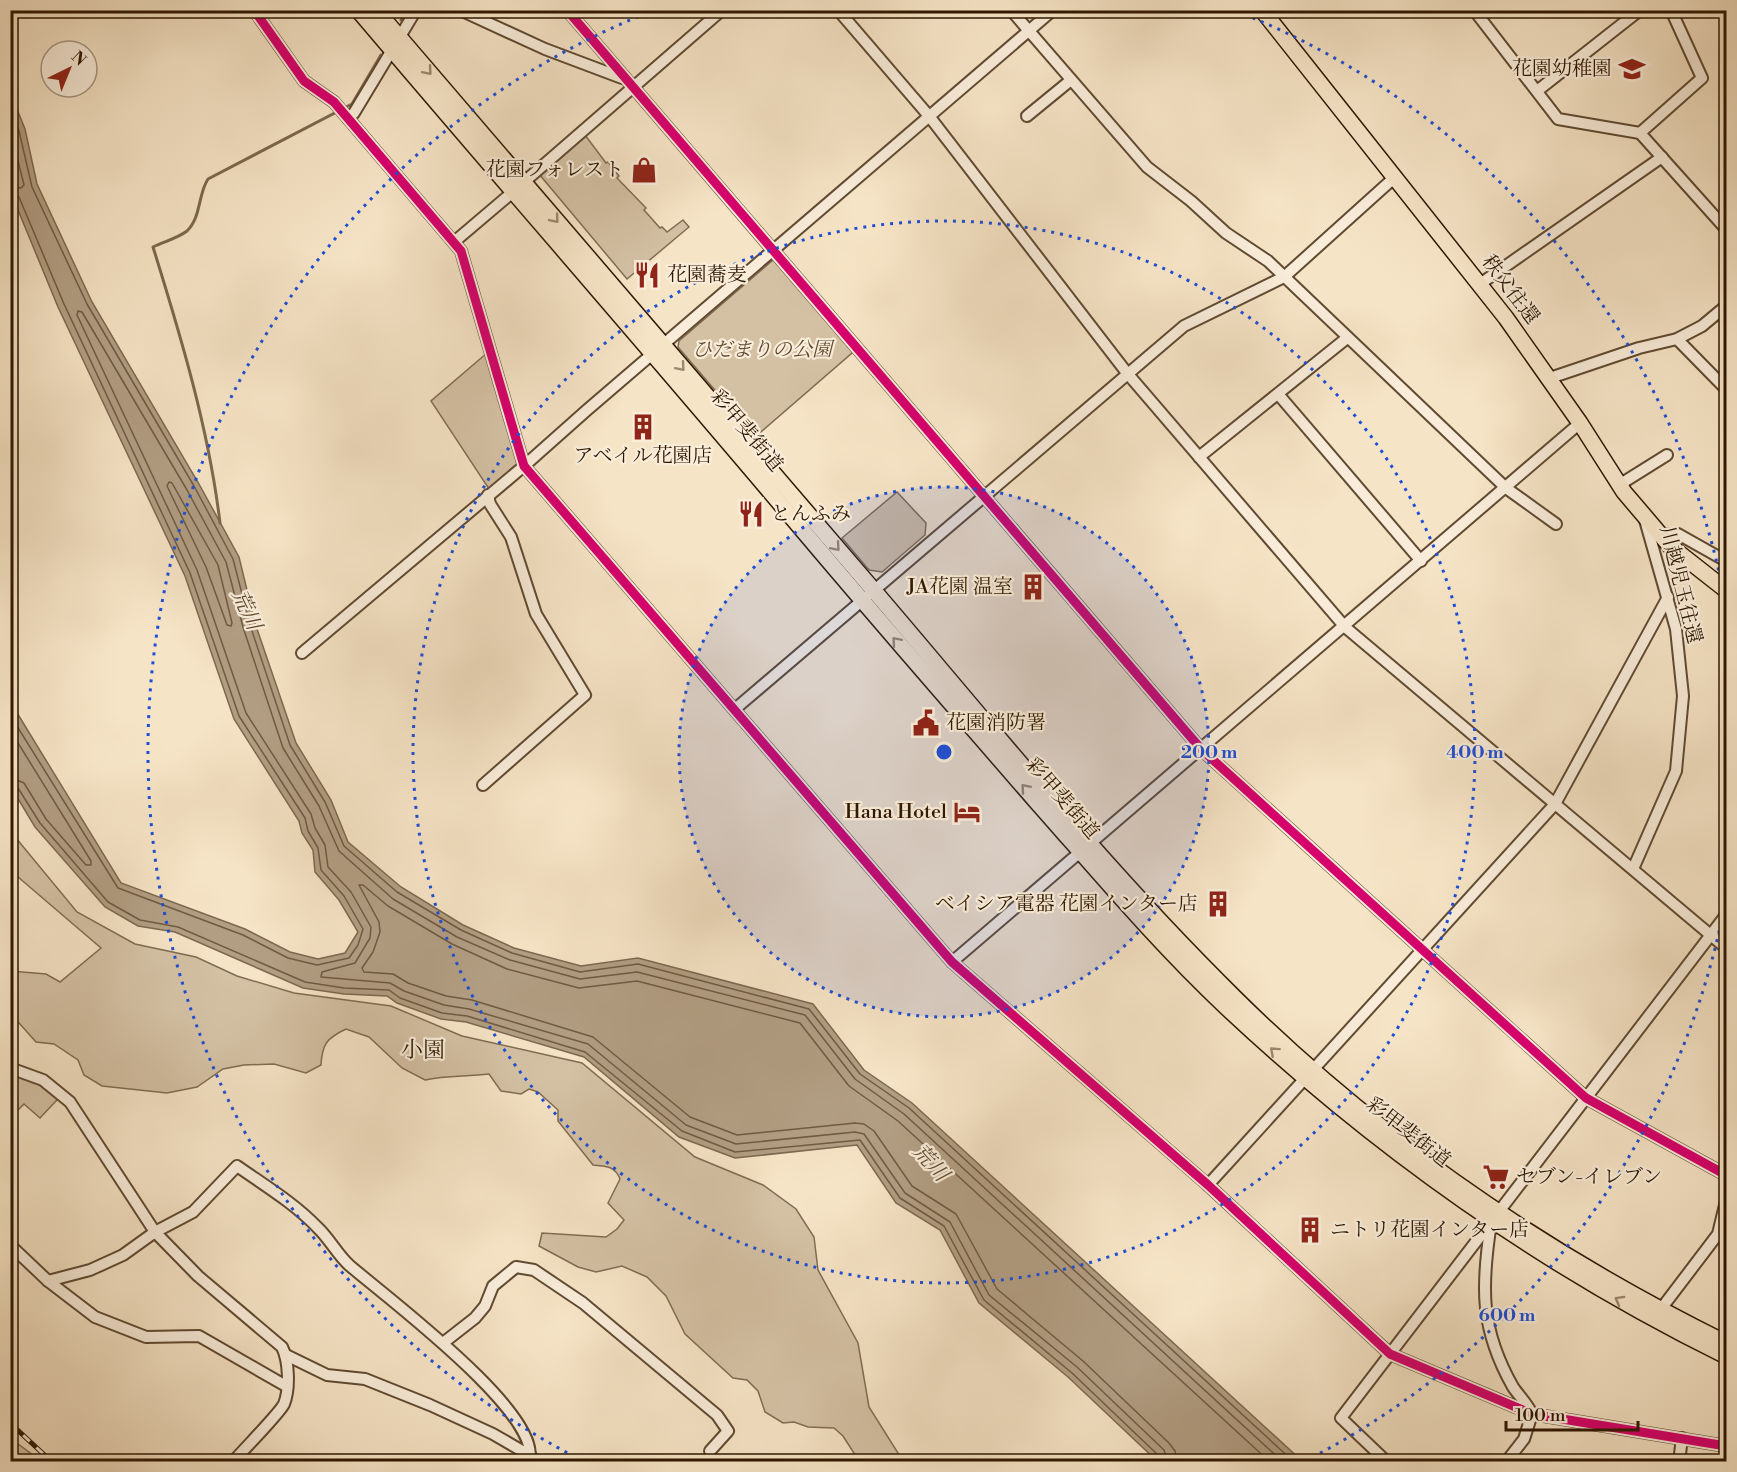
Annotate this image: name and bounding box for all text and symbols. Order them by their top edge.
north arrow [39,39,99,99]
text: N [67,47,90,71]
school or university icon: 花園幼稚園 [1617,54,1647,84]
place label: 花園幼稚園 [1512,57,1612,82]
one-way arrow [421,64,432,75]
shop icon: 花園フォレスト [629,155,659,185]
place label: 花園フォレスト [486,158,624,183]
one-way arrow [548,212,559,223]
street label: 秩父往還 [1476,251,1544,329]
restaurant icon: 花園蕎麦 [632,260,662,290]
place label: 花園蕎麦 [667,263,747,288]
park label: ひだまりの公園 [692,338,835,363]
one-way arrow [674,360,685,371]
street label: 彩甲斐街道 [704,385,788,477]
building icon: アベイル花園店 [628,412,658,442]
place label: アベイル花園店 [573,444,713,469]
restaurant icon: とんふみ [736,499,766,529]
place label: とんふみ [771,502,851,527]
street label: 川越児玉往還 [1653,524,1707,646]
one-way arrow [829,540,840,551]
building icon: JA花園 温室 [1018,572,1048,602]
place label: JA花園 温室 [906,575,1013,600]
water label: 荒川 [225,585,268,636]
one-way arrow [893,637,904,648]
public building icon: 花園消防署 [911,708,941,738]
place label: 花園消防署 [946,711,1046,736]
text: 200 m [1181,741,1238,764]
text: 400 m [1446,741,1504,764]
centre of rings [934,742,954,762]
street label: 彩甲斐街道 [1020,753,1104,845]
one-way arrow [1021,784,1032,794]
hotel icon: Hana Hotel [952,797,982,827]
place label: Hana Hotel [845,800,947,825]
building icon: ベイシア電器 花園インター店 [1203,889,1233,919]
place label: ベイシア電器 花園インター店 [935,892,1198,917]
district label: 小園 [401,1037,445,1064]
one-way arrow [1270,1047,1281,1058]
street label: 彩甲斐街道 [1361,1092,1455,1174]
water label: 荒川 [906,1139,955,1189]
supermarket icon: セブン-イレブン [1481,1162,1511,1192]
place label: セブン-イレブン [1516,1165,1662,1190]
building icon: ニトリ花園インター店 [1295,1215,1325,1245]
place label: ニトリ花園インター店 [1330,1218,1529,1243]
one-way arrow [1615,1296,1625,1307]
text: 600 m [1479,1304,1536,1327]
scale bar [1506,1394,1638,1432]
text: 100 m [1515,1404,1566,1427]

